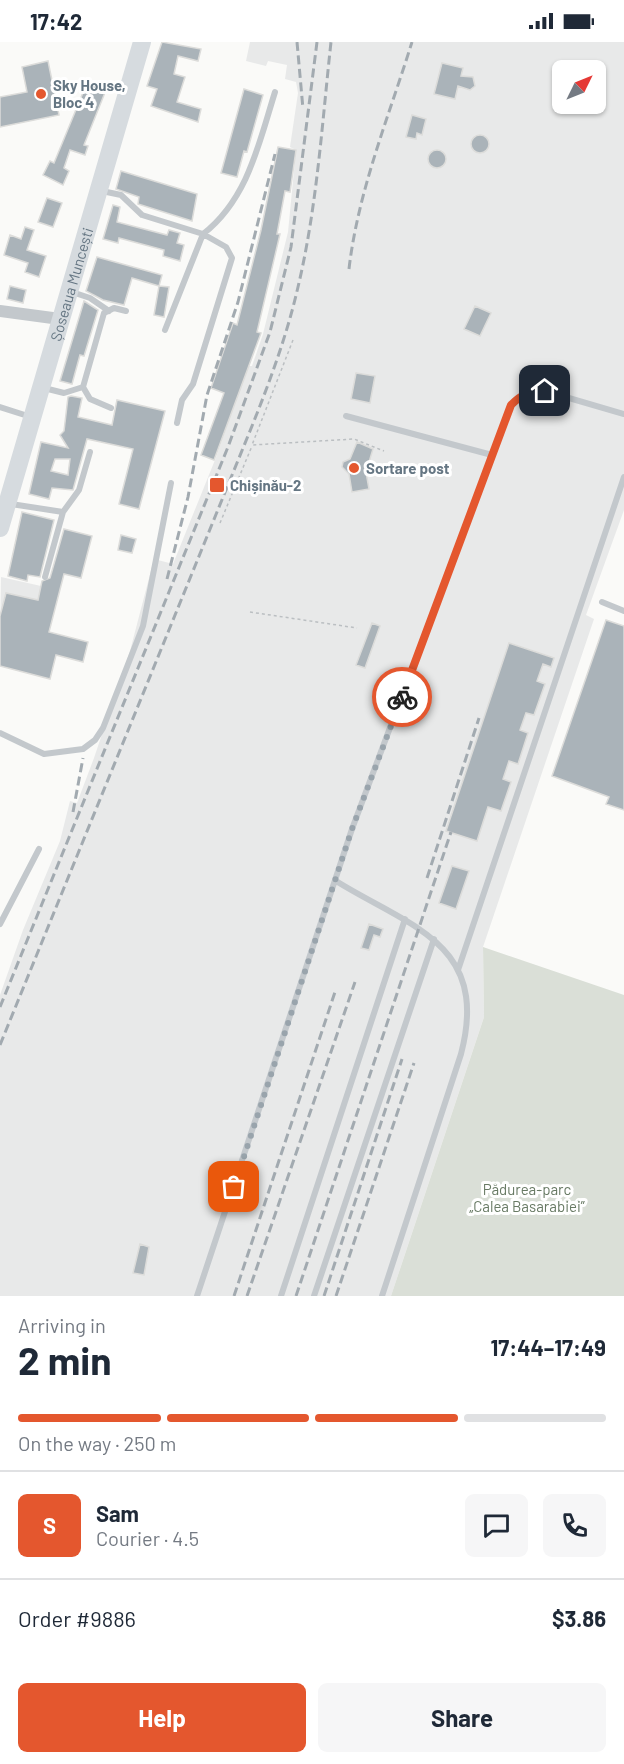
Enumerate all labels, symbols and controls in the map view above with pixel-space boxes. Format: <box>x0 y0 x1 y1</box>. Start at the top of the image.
text: 17:42 <box>30 8 82 34</box>
north arrow <box>552 60 606 114</box>
map controls <box>552 60 606 114</box>
place label: Sky House, Bloc 4 <box>53 76 126 111</box>
marker: Sky House, Bloc 4 <box>34 87 48 101</box>
street label: Șoseaua Muncești <box>46 225 96 343</box>
pin <box>519 365 570 416</box>
icon: home <box>528 374 561 407</box>
place label: Sortare post <box>366 459 450 477</box>
marker: Sortare post <box>347 461 361 475</box>
marker: Chișinău-2 <box>208 476 226 494</box>
place label: Chișinău-2 <box>230 476 301 494</box>
courier <box>372 667 432 727</box>
icon: bike <box>386 681 419 714</box>
pin <box>208 1161 259 1212</box>
icon: bag <box>217 1170 250 1203</box>
park label: Pădurea-parc „Calea Basarabiei” <box>469 1180 585 1215</box>
text: Arriving in <box>18 1313 106 1337</box>
text: 17:44–17:49 <box>490 1334 606 1360</box>
text: 2 min <box>18 1336 111 1383</box>
text: On the way · 250 m <box>18 1431 176 1455</box>
button: chat <box>465 1494 528 1557</box>
button: phone <box>543 1494 606 1557</box>
text: Sam <box>96 1500 139 1526</box>
text: S <box>43 1512 56 1538</box>
text: Courier · 4.5 <box>96 1526 199 1550</box>
text: Order #9886 <box>18 1605 136 1631</box>
text: $3.86 <box>552 1605 606 1631</box>
button: Help <box>18 1683 306 1752</box>
button: Share <box>318 1683 606 1752</box>

